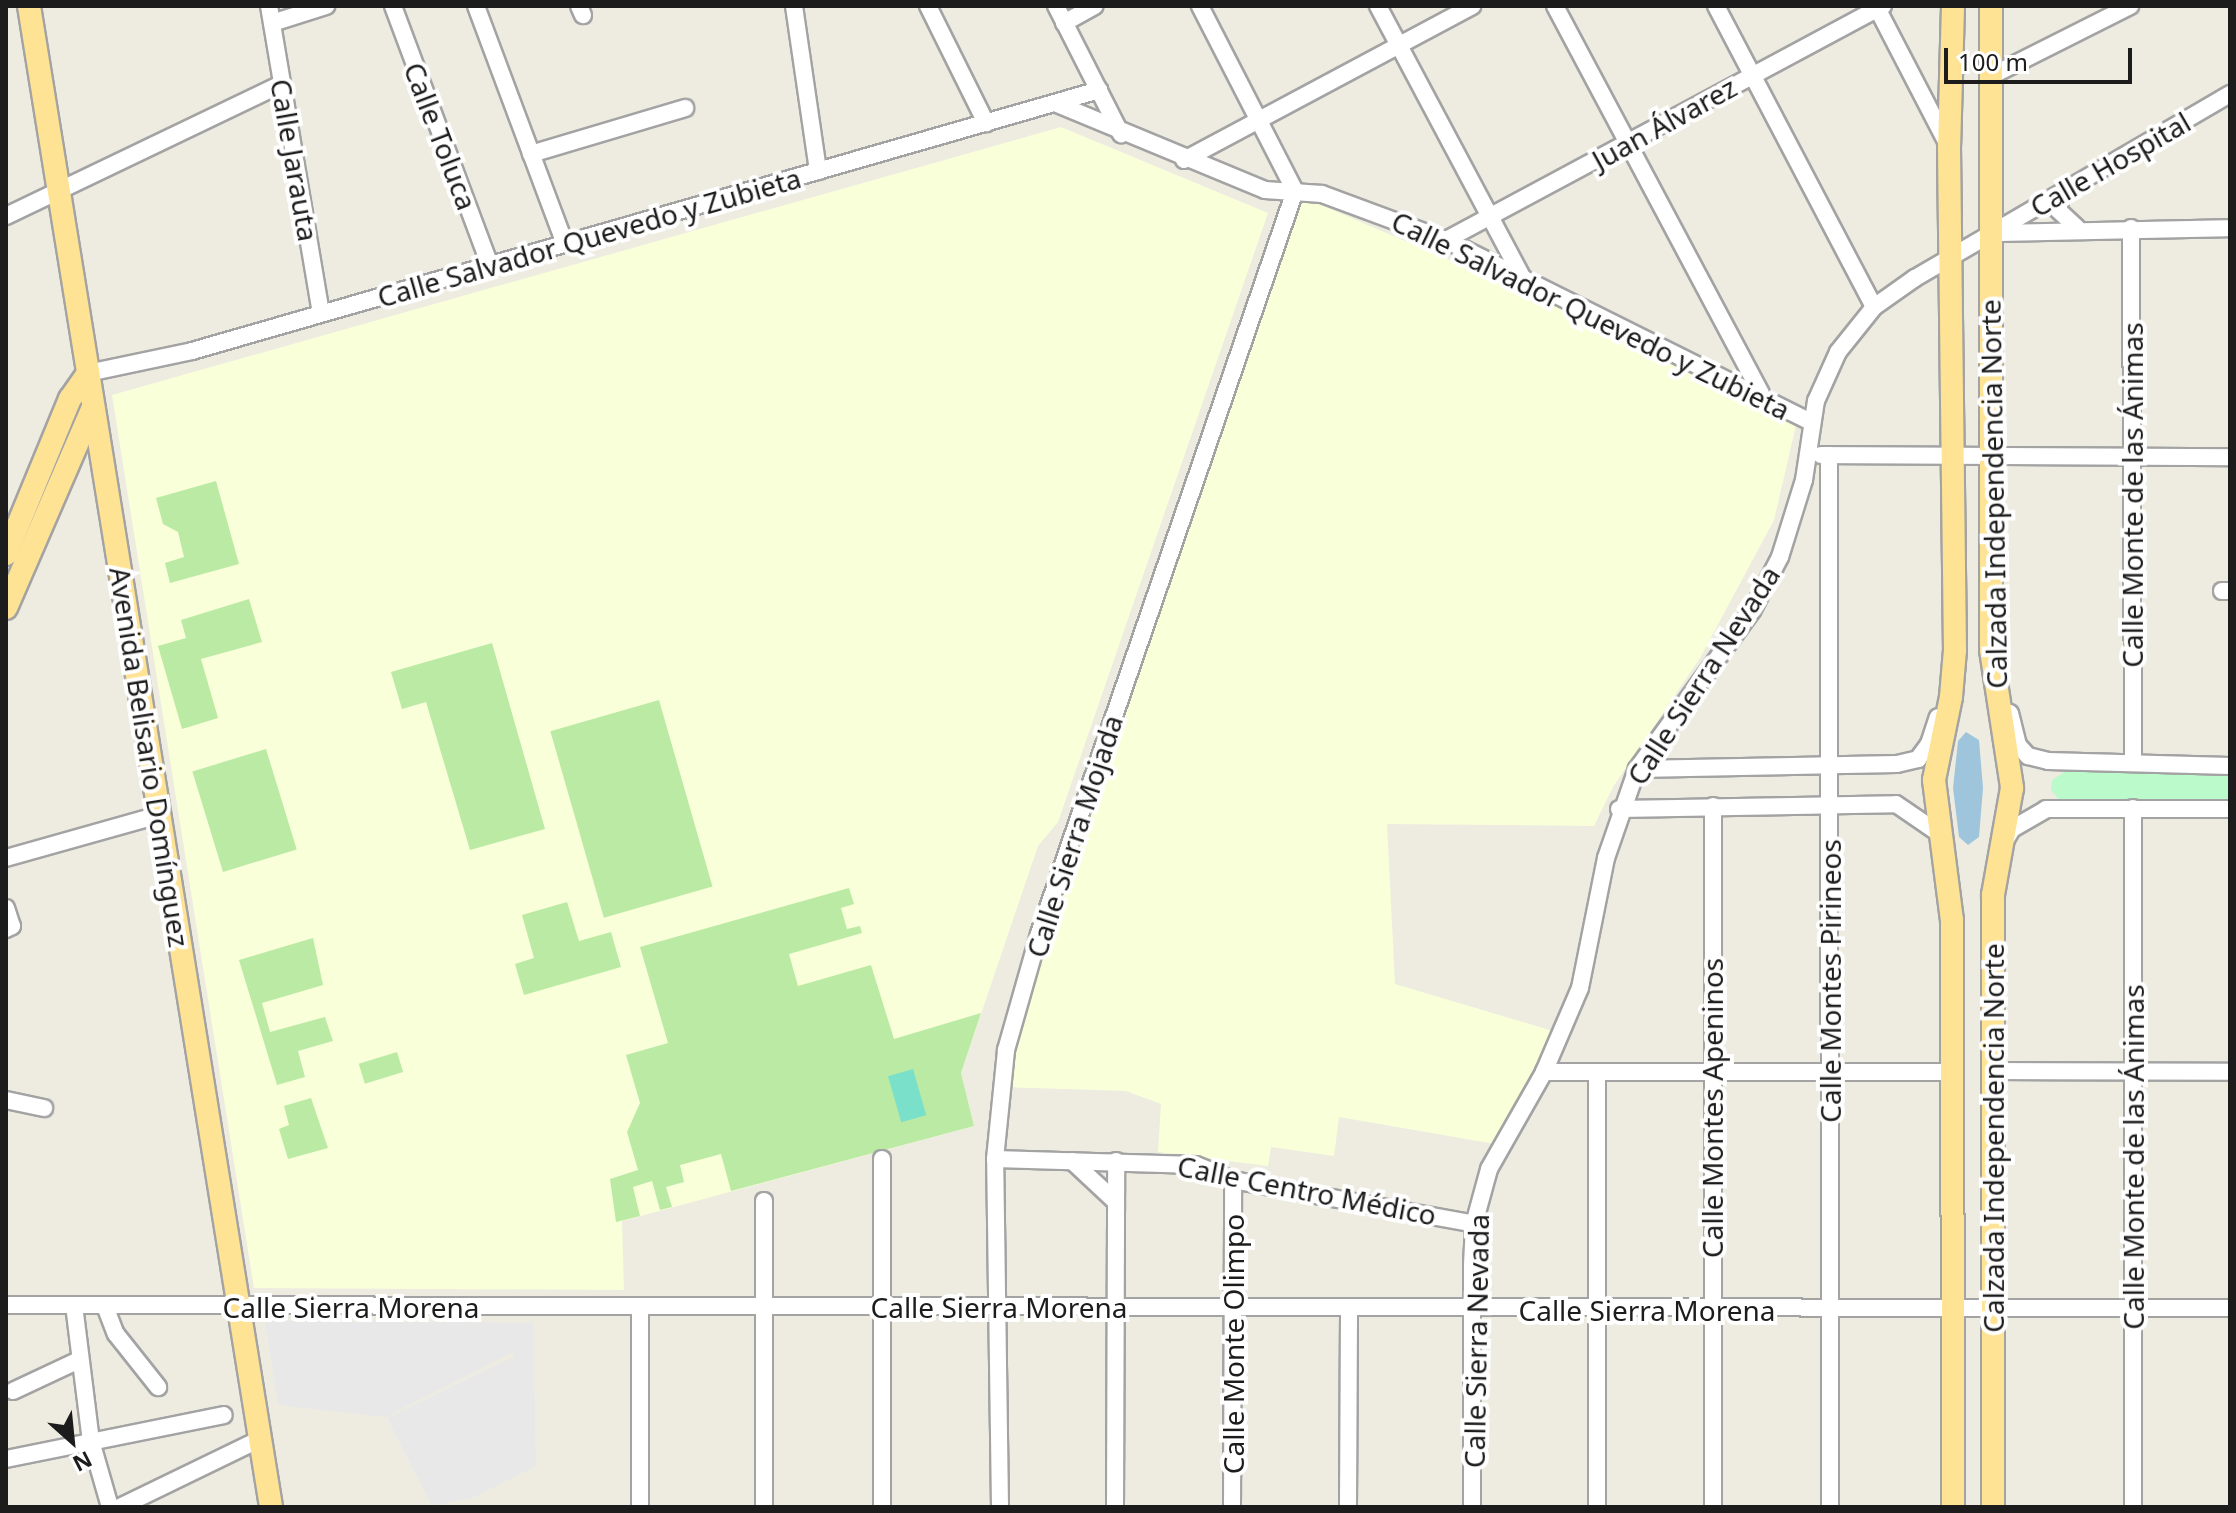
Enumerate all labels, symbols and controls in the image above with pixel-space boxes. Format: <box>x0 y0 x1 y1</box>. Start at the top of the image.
scale bar <box>1948 32 2136 82</box>
text: 100 m <box>1958 45 2028 78</box>
street label: Calle Toluca <box>398 58 484 214</box>
street label: Juan Álvarez <box>1586 70 1742 176</box>
street label: Calle Jarauta <box>264 76 326 244</box>
street label: Calle Hospital <box>2024 105 2196 223</box>
street label: Calle Salvador Quevedo y Zubieta <box>373 160 805 314</box>
street label: Calle Salvador Quevedo y Zubieta <box>1386 204 1796 426</box>
street label: Calzada Independencia Norte <box>1973 299 2013 689</box>
street label: Calle Monte de las Ánimas <box>2115 322 2149 668</box>
street label: Calle Sierra Nevada <box>1620 559 1786 791</box>
street label: Avenida Belisario Domínguez <box>103 564 197 950</box>
street label: Calle Sierra Mojada <box>1019 710 1129 962</box>
street label: Calle Montes Pirineos <box>1813 839 1847 1123</box>
street label: Calzada Independencia Norte <box>1976 943 2010 1333</box>
street label: Calle Montes Apeninos <box>1695 958 1729 1258</box>
street label: Calle Monte de las Ánimas <box>2116 984 2150 1330</box>
street label: Calle Centro Médico <box>1175 1148 1439 1232</box>
street label: Calle Monte Olimpo <box>1216 1214 1250 1474</box>
street label: Calle Sierra Nevada <box>1457 1214 1495 1468</box>
street label: Calle Sierra Morena <box>222 1290 480 1324</box>
street label: Calle Sierra Morena <box>870 1290 1128 1324</box>
street label: Calle Sierra Morena <box>1518 1293 1776 1327</box>
north arrow <box>32 1401 112 1481</box>
text: N <box>68 1445 98 1480</box>

